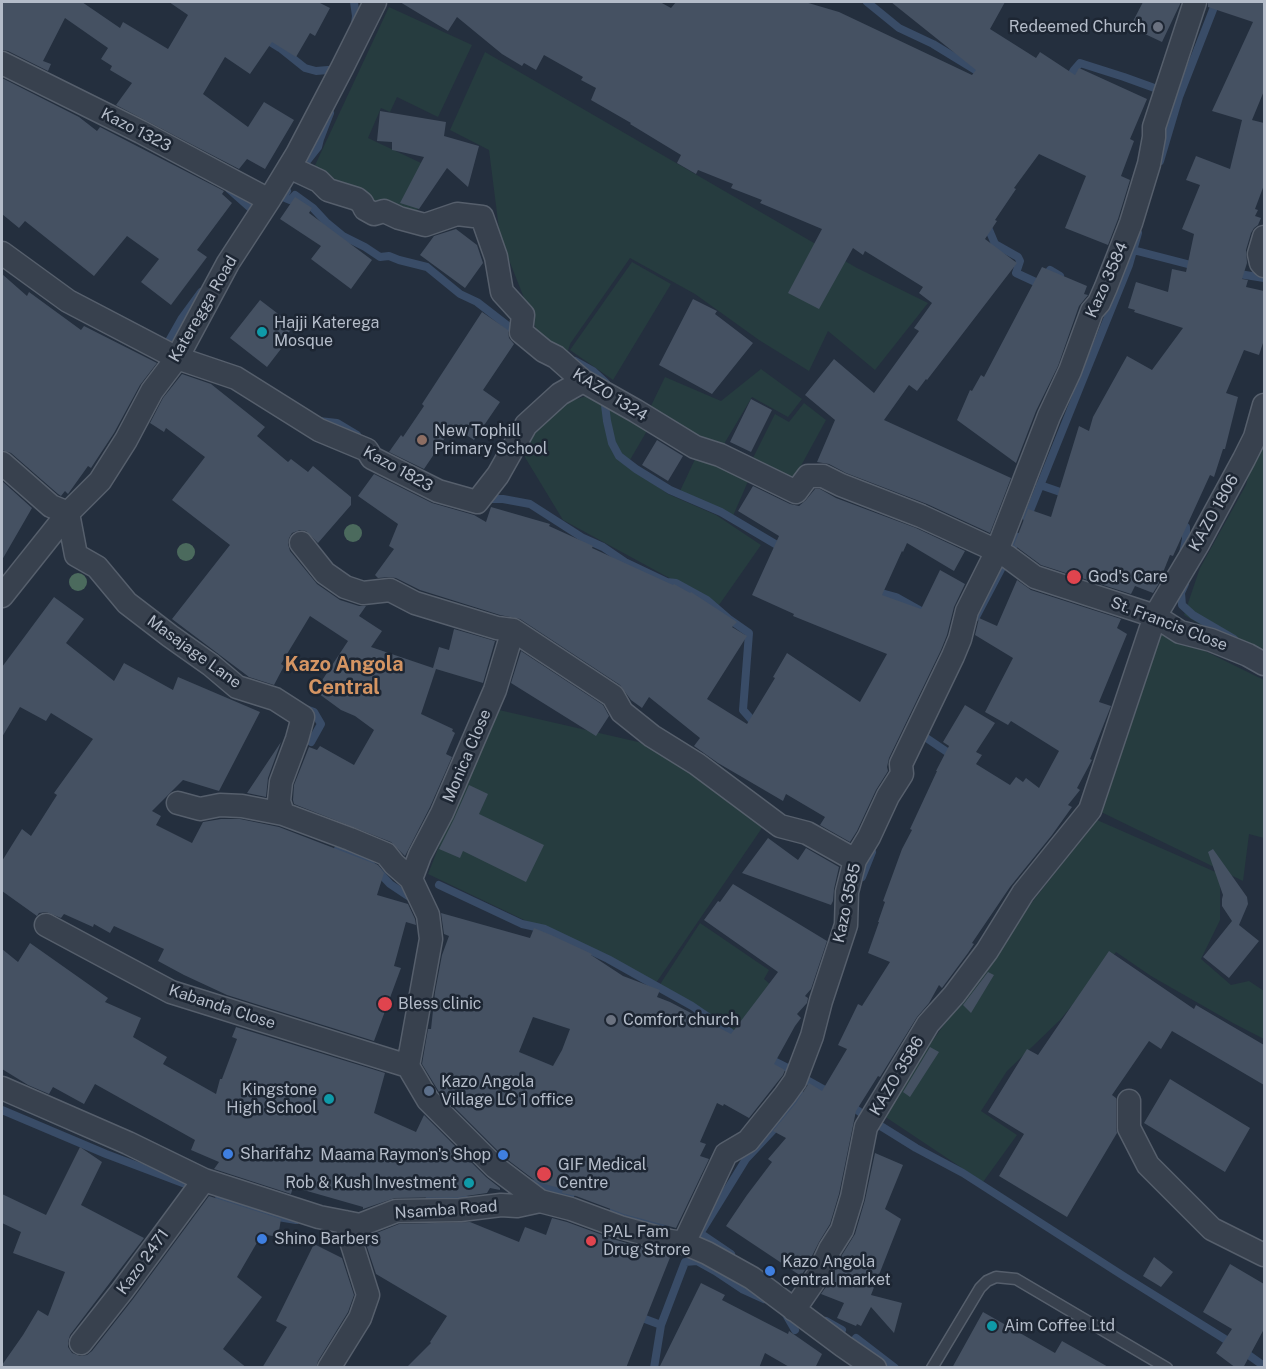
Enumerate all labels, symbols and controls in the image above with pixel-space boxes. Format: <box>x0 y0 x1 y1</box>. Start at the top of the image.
place label: Redeemed Church <box>1009 17 1146 37</box>
marker: Redeemed Church <box>1151 20 1165 34</box>
street label: Kazo 1323 <box>98 104 174 156</box>
street label: Kazo 3584 <box>1082 239 1132 321</box>
street label: Kateregga Road <box>165 252 241 366</box>
place label: Hajji Katerega Mosque <box>274 313 379 351</box>
marker: Hajji Katerega Mosque <box>255 325 269 339</box>
street label: KAZO 1324 <box>569 364 651 426</box>
place label: New Tophill Primary School <box>434 421 548 459</box>
marker: New Tophill Primary School <box>415 433 429 447</box>
street label: Kazo 1823 <box>360 442 436 496</box>
street label: KAZO 1806 <box>1185 471 1243 555</box>
place label: God's Care <box>1088 567 1168 587</box>
marker: God's Care <box>1065 568 1083 586</box>
street label: St. Francis Close <box>1108 593 1230 655</box>
street label: Masajage Lane <box>143 611 245 693</box>
district label: Kazo Angola Central <box>284 653 404 700</box>
street label: Monica Close <box>439 707 495 805</box>
street label: Kazo 3585 <box>829 861 865 945</box>
street label: Kabanda Close <box>166 981 278 1033</box>
place label: Bless clinic <box>398 994 482 1014</box>
marker: Bless clinic <box>376 995 394 1013</box>
place label: Comfort church <box>623 1010 739 1030</box>
marker: Comfort church <box>604 1013 618 1027</box>
street label: KAZO 3586 <box>866 1033 928 1119</box>
place label: Kazo Angola Village LC 1 office <box>441 1072 573 1110</box>
place label: Kingstone High School <box>226 1080 317 1118</box>
marker: Kazo Angola Village LC 1 office <box>422 1084 436 1098</box>
marker: Kingstone High School <box>322 1092 336 1106</box>
place label: Sharifahz <box>240 1144 311 1164</box>
place label: Maama Raymon's Shop <box>320 1145 491 1165</box>
marker: Sharifahz <box>221 1147 235 1161</box>
marker: Maama Raymon's Shop <box>496 1148 510 1162</box>
place label: GIF Medical Centre <box>558 1155 647 1193</box>
marker: GIF Medical Centre <box>535 1165 553 1183</box>
place label: Rob & Kush Investment <box>285 1173 457 1193</box>
marker: Rob & Kush Investment <box>462 1176 476 1190</box>
street label: Nsamba Road <box>394 1197 498 1223</box>
place label: PAL Fam Drug Strore <box>603 1222 690 1260</box>
street label: Kazo 2471 <box>113 1226 173 1298</box>
place label: Shino Barbers <box>274 1229 379 1249</box>
marker: Shino Barbers <box>255 1232 269 1246</box>
marker: PAL Fam Drug Strore <box>584 1234 598 1248</box>
place label: Kazo Angola central market <box>782 1252 891 1290</box>
marker: Kazo Angola central market <box>763 1264 777 1278</box>
place label: Aim Coffee Ltd <box>1004 1316 1115 1336</box>
marker: Aim Coffee Ltd <box>985 1319 999 1333</box>

